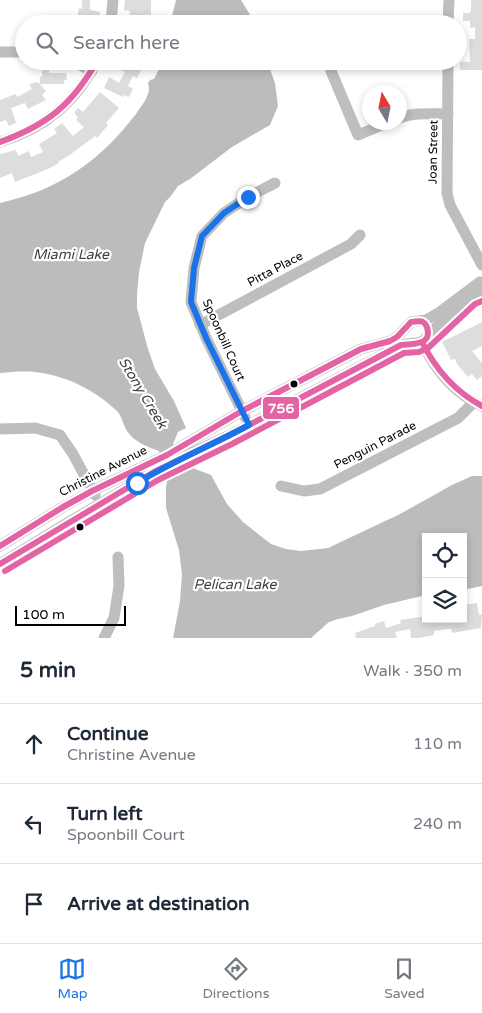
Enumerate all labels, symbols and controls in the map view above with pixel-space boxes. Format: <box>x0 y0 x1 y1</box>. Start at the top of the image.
search box <box>15 15 467 70</box>
icon: search <box>33 29 61 57</box>
text: Search here <box>73 32 180 54</box>
north arrow <box>362 85 407 130</box>
street label: Joan Street <box>425 119 441 184</box>
route end <box>237 186 260 209</box>
water label: Miami Lake <box>33 246 110 263</box>
street label: Pitta Place <box>245 248 305 289</box>
street label: Spoonbill Court <box>200 297 249 384</box>
water label: Stony Creek <box>115 354 172 433</box>
unlabelled marker <box>289 379 299 389</box>
line badge: 756 <box>262 396 300 420</box>
text: 756 <box>268 400 294 417</box>
street label: Penguin Parade <box>332 418 419 472</box>
street label: Christine Avenue <box>57 443 149 499</box>
route start <box>126 472 149 495</box>
unlabelled marker <box>75 522 85 532</box>
map controls <box>422 533 467 623</box>
button: locate <box>422 533 467 578</box>
water label: Pelican Lake <box>194 576 278 593</box>
button: layers <box>422 578 467 623</box>
scale bar <box>15 603 126 626</box>
text: 100 m <box>22 606 65 623</box>
text: 5 min <box>20 658 76 683</box>
text: Walk · 350 m <box>363 661 462 681</box>
text: Continue <box>67 723 149 745</box>
icon: ahead <box>20 730 48 758</box>
text: 110 m <box>413 734 462 754</box>
text: Christine Avenue <box>67 745 196 765</box>
text: Turn left <box>67 803 143 825</box>
icon: left <box>20 810 48 838</box>
text: 240 m <box>413 814 462 834</box>
text: Spoonbill Court <box>67 825 185 845</box>
icon: arrive <box>20 890 48 918</box>
text: Arrive at destination <box>67 893 250 915</box>
tab: Map <box>57 955 88 1002</box>
tab: Directions <box>202 955 269 1002</box>
tab: Saved <box>384 955 425 1002</box>

